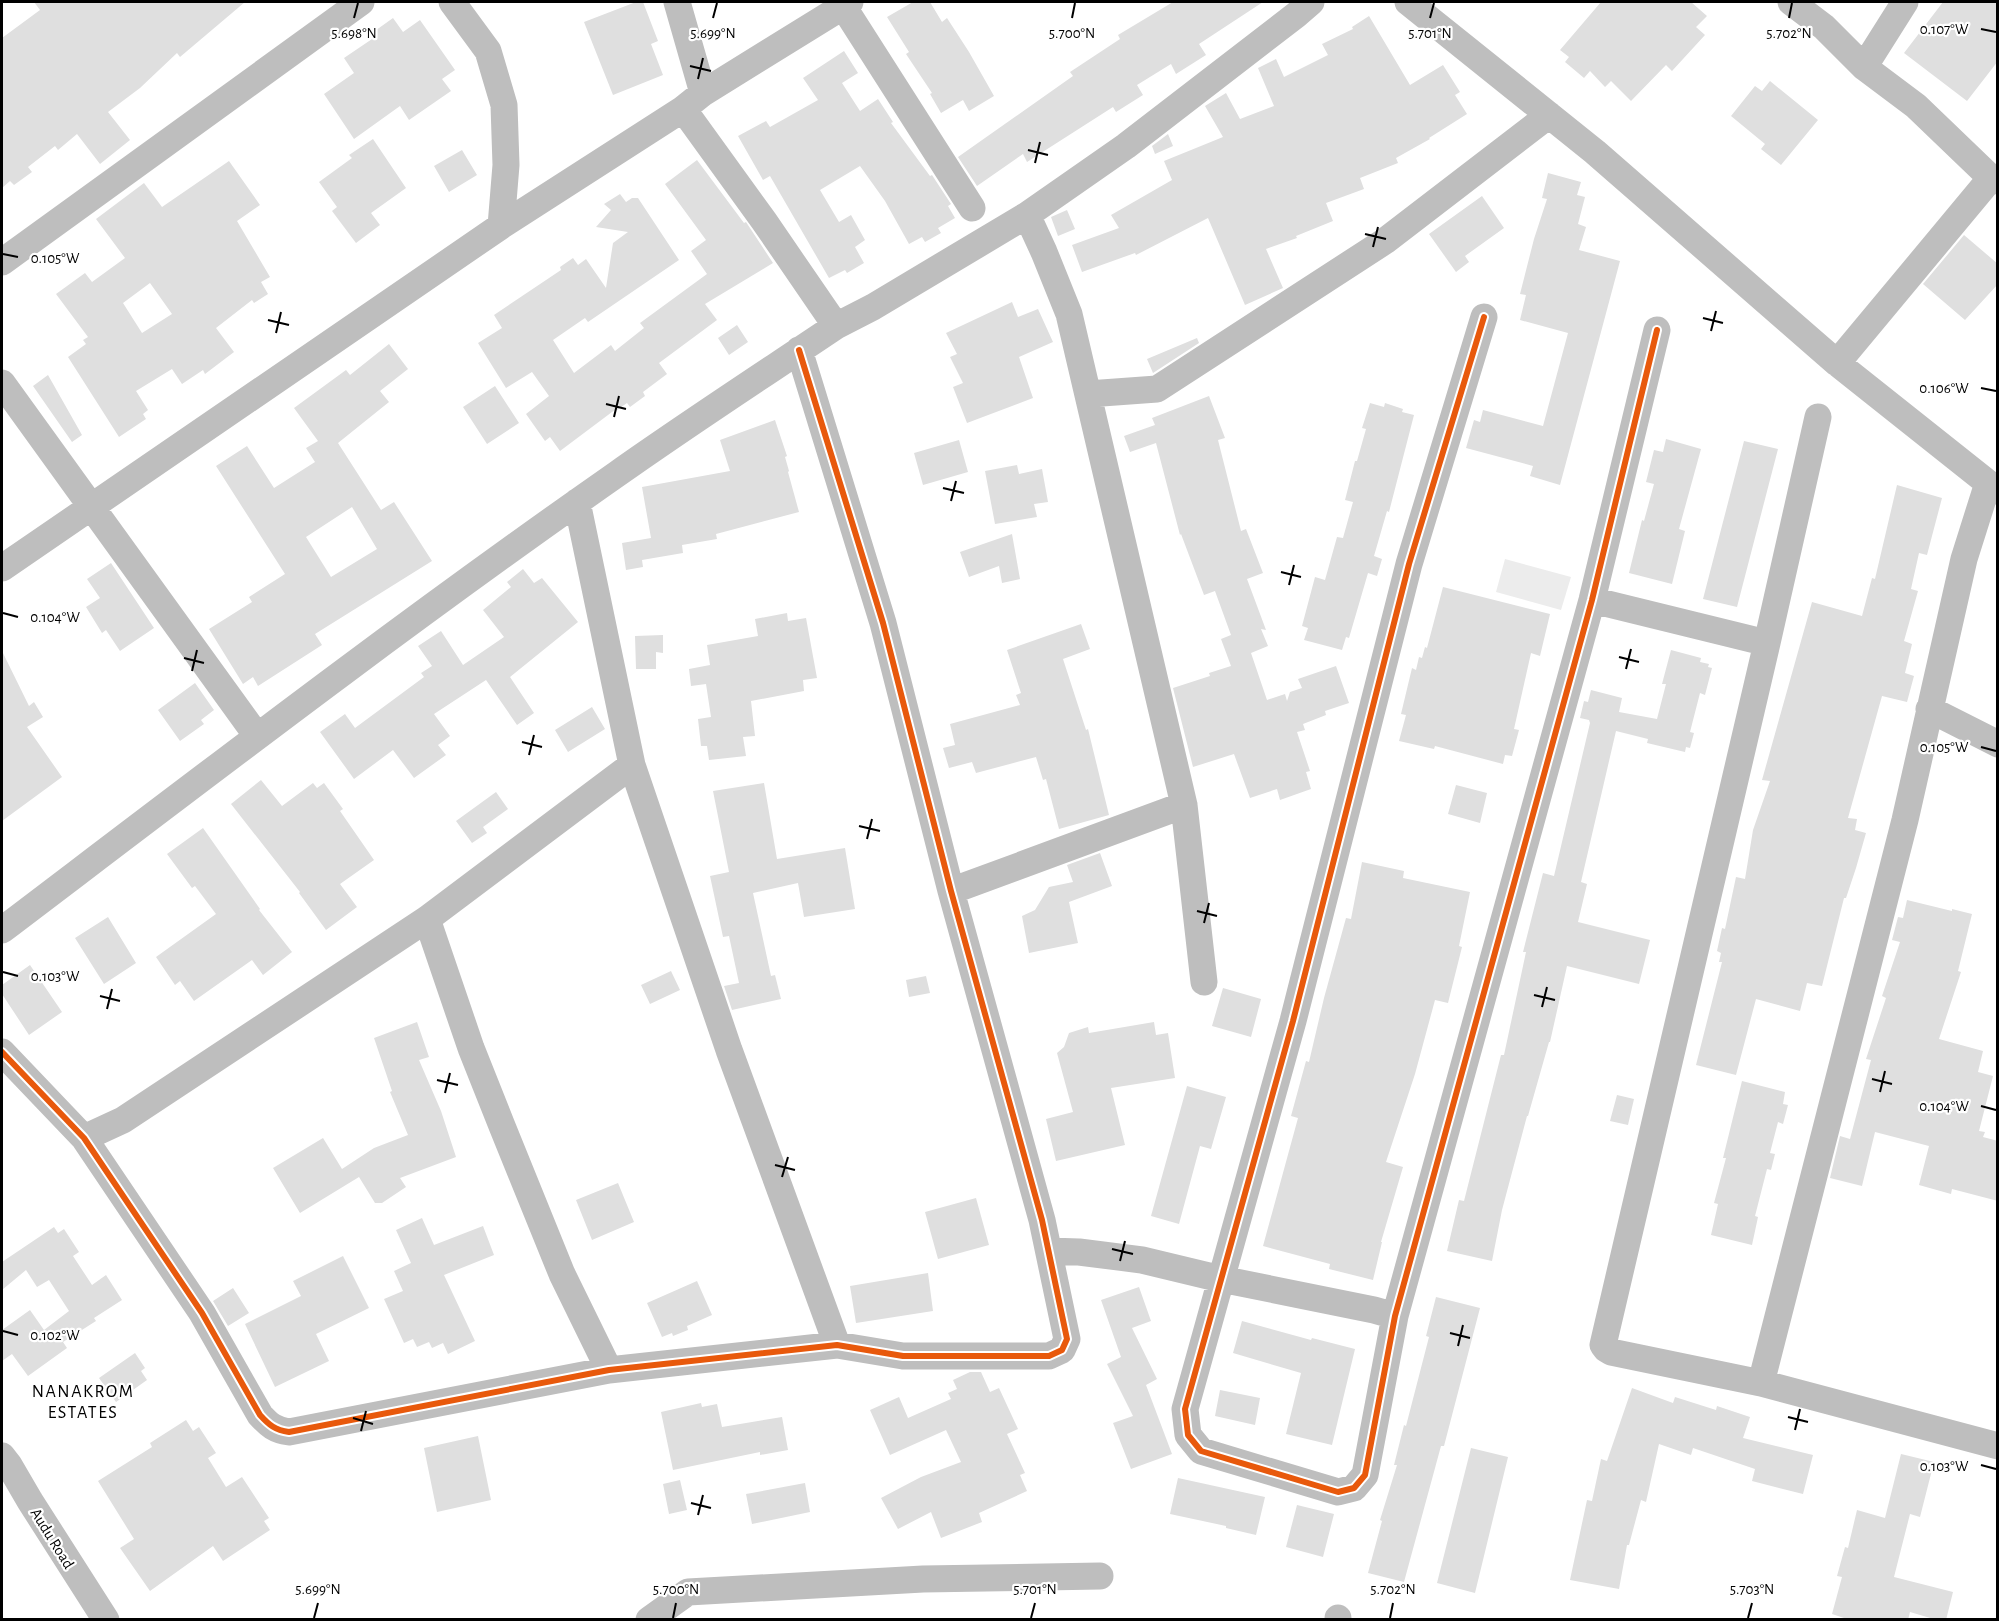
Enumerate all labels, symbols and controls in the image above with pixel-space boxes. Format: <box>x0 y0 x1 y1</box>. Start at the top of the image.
text: 0.107°W <box>1920 22 1969 37</box>
text: 5.698°N <box>331 26 377 41</box>
text: 5.699°N <box>690 26 736 41</box>
text: 5.700°N <box>1049 26 1095 41</box>
text: 5.701°N <box>1408 26 1452 41</box>
text: 5.702°N <box>1766 26 1812 41</box>
text: 0.105°W <box>31 251 80 266</box>
text: 0.106°W <box>1919 381 1969 396</box>
text: 0.104°W <box>30 610 80 625</box>
text: 0.105°W <box>1920 740 1969 755</box>
text: 0.103°W <box>31 969 80 984</box>
text: 0.104°W <box>1919 1099 1969 1114</box>
text: 0.102°W <box>30 1328 80 1343</box>
district label: NANAKROM ESTATES <box>32 1383 134 1422</box>
text: 0.103°W <box>1920 1459 1969 1474</box>
street label: Audu Road <box>27 1505 77 1572</box>
text: 5.699°N <box>295 1582 341 1597</box>
text: 5.700°N <box>653 1582 699 1597</box>
text: 5.701°N <box>1013 1582 1057 1597</box>
text: 5.702°N <box>1370 1582 1416 1597</box>
text: 5.703°N <box>1730 1582 1774 1597</box>

